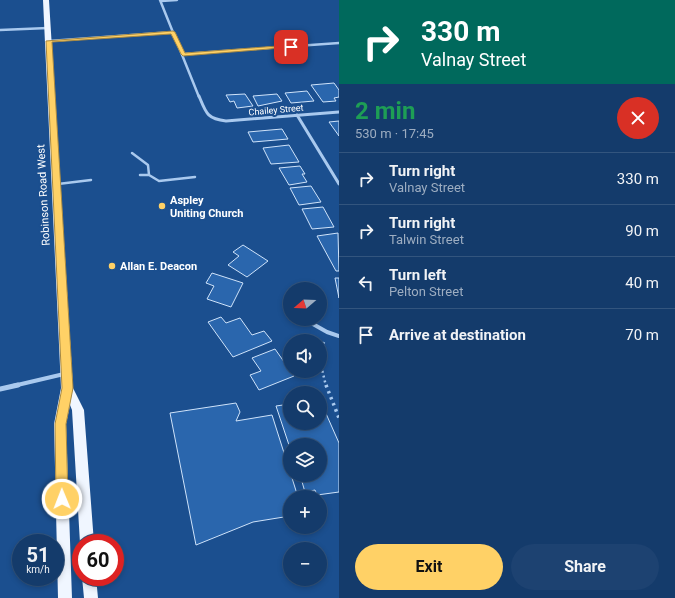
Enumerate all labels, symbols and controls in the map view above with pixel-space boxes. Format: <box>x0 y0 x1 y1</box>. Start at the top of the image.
text: 330 m <box>421 15 500 48</box>
icon: right <box>355 16 407 68</box>
pin <box>274 30 308 64</box>
icon: arrive <box>280 36 302 58</box>
text: Valnay Street <box>421 49 526 70</box>
text: 2 min <box>355 97 415 125</box>
button: close <box>617 97 659 139</box>
street label: Chailey Street <box>248 103 304 117</box>
text: 530 m · 17:45 <box>355 126 434 141</box>
street label: Robinson Road West <box>34 144 53 246</box>
text: Turn right <box>389 162 455 180</box>
icon: right <box>355 168 377 190</box>
text: 330 m <box>617 170 659 188</box>
text: Valnay Street <box>389 180 465 195</box>
place label: Aspley Uniting Church <box>170 194 243 220</box>
marker: Aspley Uniting Church <box>157 201 167 211</box>
text: Turn right <box>389 214 455 232</box>
icon: right <box>355 220 377 242</box>
text: 90 m <box>625 222 659 240</box>
text: Talwin Street <box>389 232 464 247</box>
place label: Allan E. Deacon <box>120 260 197 273</box>
marker: Allan E. Deacon <box>107 261 117 271</box>
text: Turn left <box>389 266 446 284</box>
icon: left <box>355 272 377 294</box>
text: 40 m <box>625 274 659 292</box>
north arrow <box>283 282 327 326</box>
map controls <box>283 282 327 586</box>
text: Pelton Street <box>389 284 463 299</box>
icon: arrive <box>355 324 377 346</box>
text: Arrive at destination <box>389 326 526 344</box>
text: 70 m <box>625 326 659 344</box>
button: sound <box>283 334 327 378</box>
button: search <box>283 386 327 430</box>
button: layers <box>283 438 327 482</box>
position arrow <box>41 478 83 520</box>
button: + <box>283 490 327 534</box>
speed limit sign: 60 <box>72 534 124 586</box>
button: − <box>283 542 327 586</box>
text: 51 <box>27 543 49 567</box>
button: Exit <box>355 544 503 590</box>
button: Share <box>511 544 659 590</box>
text: km/h <box>26 564 50 575</box>

